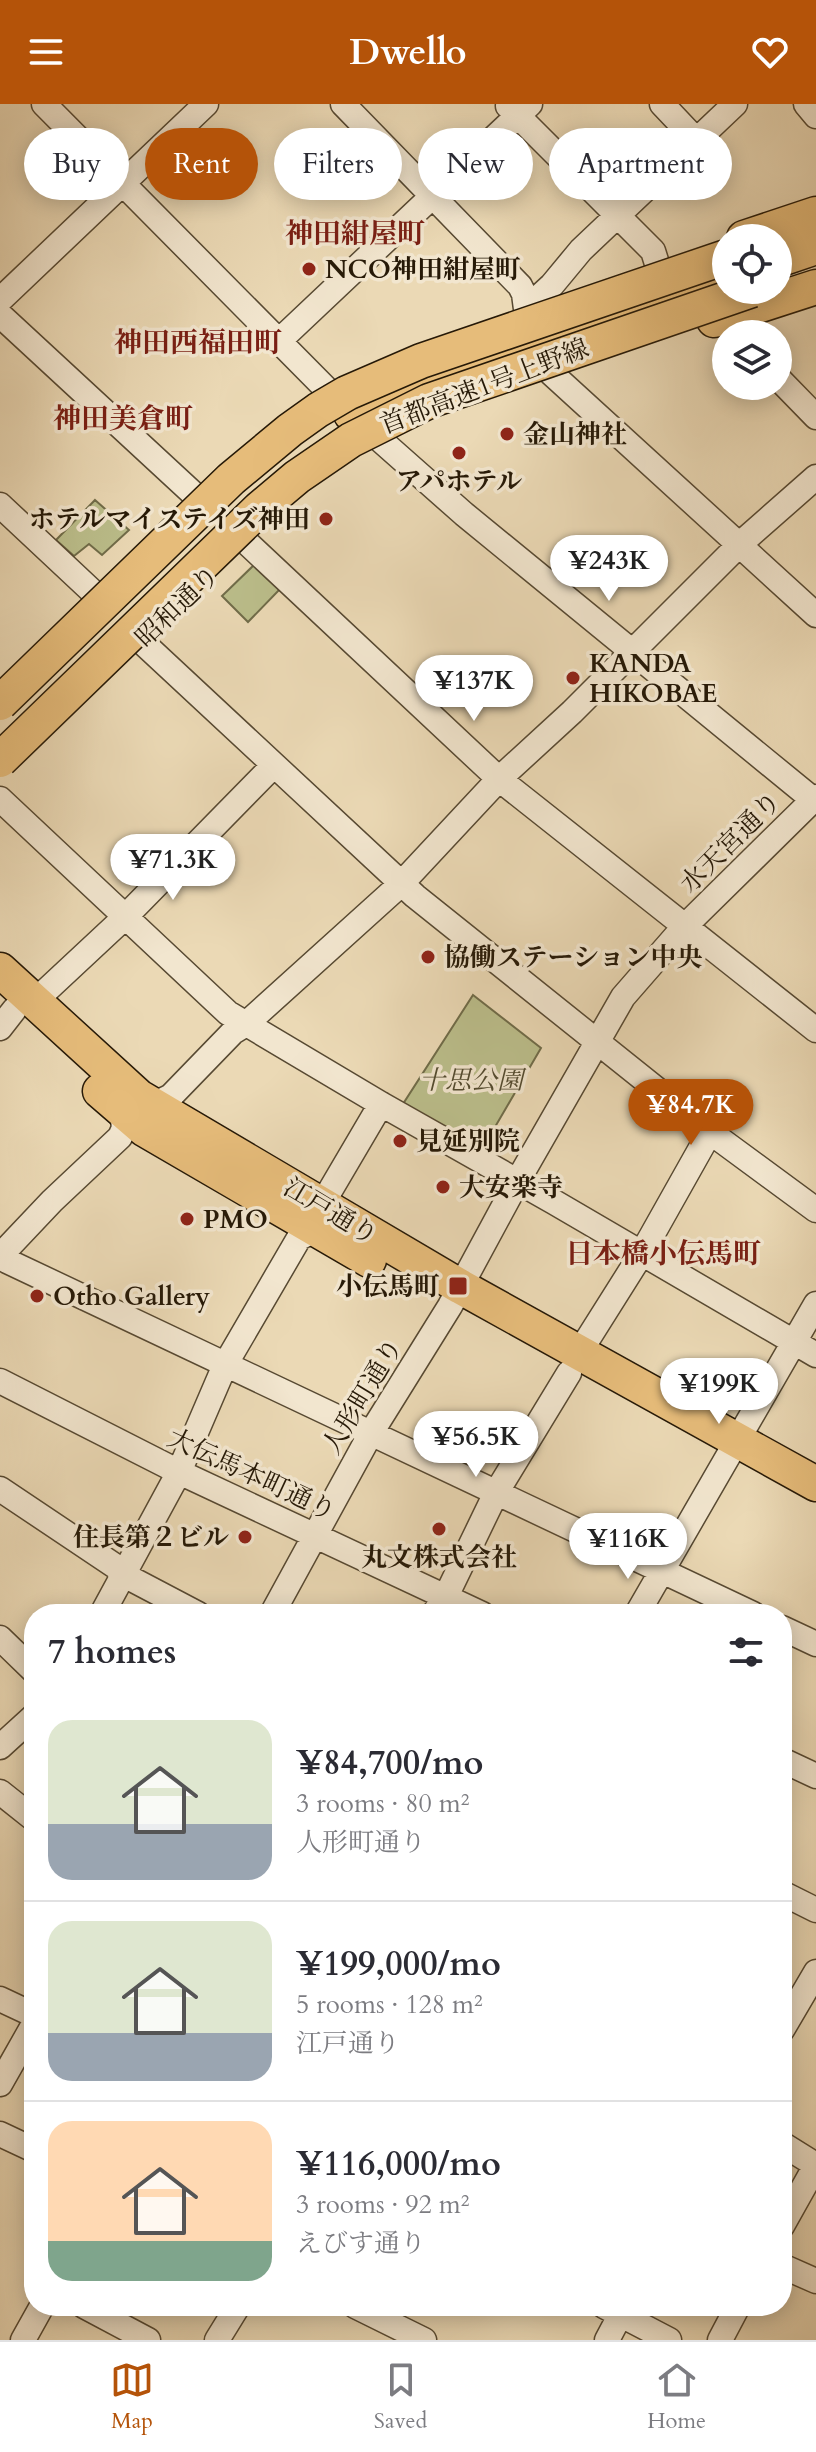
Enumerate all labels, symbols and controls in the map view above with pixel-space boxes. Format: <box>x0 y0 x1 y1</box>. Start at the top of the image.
text: Dwello <box>349 28 467 77</box>
icon: menu <box>24 30 68 74</box>
icon: heart <box>748 30 792 74</box>
chip: Buy <box>24 128 129 200</box>
chip: Rent <box>145 128 258 200</box>
chip: Filters <box>274 128 402 200</box>
chip: New <box>418 128 533 200</box>
chip: Apartment <box>549 128 732 200</box>
district label: 神田紺屋町 <box>285 215 425 253</box>
map controls <box>712 224 792 400</box>
button: locate <box>712 224 792 304</box>
place label: NCO神田紺屋町 <box>325 252 521 287</box>
marker: NCO神田紺屋町 <box>300 260 318 278</box>
button: layers <box>712 320 792 400</box>
district label: 神田西福田町 <box>114 324 282 362</box>
street label: 首都高速1号上野線 <box>375 330 594 442</box>
district label: 神田美倉町 <box>53 400 193 438</box>
place label: 金山神社 <box>523 417 627 452</box>
marker: 金山神社 <box>498 425 516 443</box>
marker: アパホテル <box>450 444 468 462</box>
place label: アパホテル <box>396 464 522 499</box>
place label: ホテルマイステイズ神田 <box>29 502 310 537</box>
marker: ホテルマイステイズ神田 <box>317 510 335 528</box>
pin: ¥243K <box>553 535 665 603</box>
text: ¥243K <box>568 543 650 578</box>
street label: 昭和通り <box>128 558 227 655</box>
place label: KANDA HIKOBAE <box>589 646 717 711</box>
pin: ¥137K <box>418 655 530 723</box>
text: ¥137K <box>433 663 515 698</box>
marker: KANDA HIKOBAE <box>564 669 582 687</box>
street label: 水天宮通り <box>672 784 789 901</box>
pin: ¥71.3K <box>108 834 238 902</box>
text: ¥71.3K <box>128 842 218 877</box>
place label: 協働ステーション中央 <box>444 940 702 975</box>
marker: 協働ステーション中央 <box>419 948 437 966</box>
park label: 十思公園 <box>419 1063 527 1098</box>
pin: ¥84.7K <box>626 1079 756 1147</box>
text: ¥84.7K <box>646 1087 736 1122</box>
place label: 見延別院 <box>416 1124 520 1159</box>
marker: 見延別院 <box>391 1132 409 1150</box>
street label: 江戸通り <box>277 1170 384 1253</box>
place label: 大安楽寺 <box>459 1170 563 1205</box>
marker: 大安楽寺 <box>434 1178 452 1196</box>
place label: PMO <box>203 1202 268 1237</box>
marker: PMO <box>178 1210 196 1228</box>
district label: 日本橋小伝馬町 <box>565 1235 761 1273</box>
place label: 小伝馬町 <box>336 1269 440 1304</box>
marker: 小伝馬町 <box>447 1275 469 1297</box>
place label: Otho Gallery <box>53 1279 210 1314</box>
marker: Otho Gallery <box>28 1287 46 1305</box>
street label: 人形町通り <box>314 1332 411 1461</box>
pin: ¥199K <box>663 1358 775 1426</box>
text: ¥199K <box>678 1366 760 1401</box>
pin: ¥56.5K <box>411 1411 541 1479</box>
text: ¥56.5K <box>431 1419 521 1454</box>
street label: 大伝馬本町通り <box>162 1420 342 1529</box>
pin: ¥116K <box>572 1513 684 1581</box>
place label: 住長第２ビル <box>73 1520 229 1555</box>
marker: 丸文株式会社 <box>430 1520 448 1538</box>
text: ¥116K <box>587 1521 669 1556</box>
marker: 住長第２ビル <box>236 1528 254 1546</box>
place label: 丸文株式会社 <box>361 1540 517 1575</box>
text: 7 homes <box>48 1629 176 1675</box>
icon: filters <box>724 1630 768 1674</box>
text: ¥84,700/mo <box>296 1740 483 1786</box>
icon: home <box>112 1752 208 1848</box>
text: 3 rooms · 80 m² <box>296 1786 469 1821</box>
text: 人形町通り <box>296 1825 426 1860</box>
text: ¥199,000/mo <box>296 1941 501 1987</box>
icon: home <box>112 1953 208 2049</box>
text: 5 rooms · 128 m² <box>296 1987 483 2022</box>
text: 江戸通り <box>296 2026 400 2061</box>
text: ¥116,000/mo <box>296 2141 501 2187</box>
icon: home <box>112 2153 208 2249</box>
text: 3 rooms · 92 m² <box>296 2187 469 2222</box>
text: えびす通り <box>296 2226 426 2261</box>
tab: Map <box>110 2358 154 2436</box>
tab: Saved <box>374 2358 427 2436</box>
tab: Home <box>647 2358 706 2436</box>

